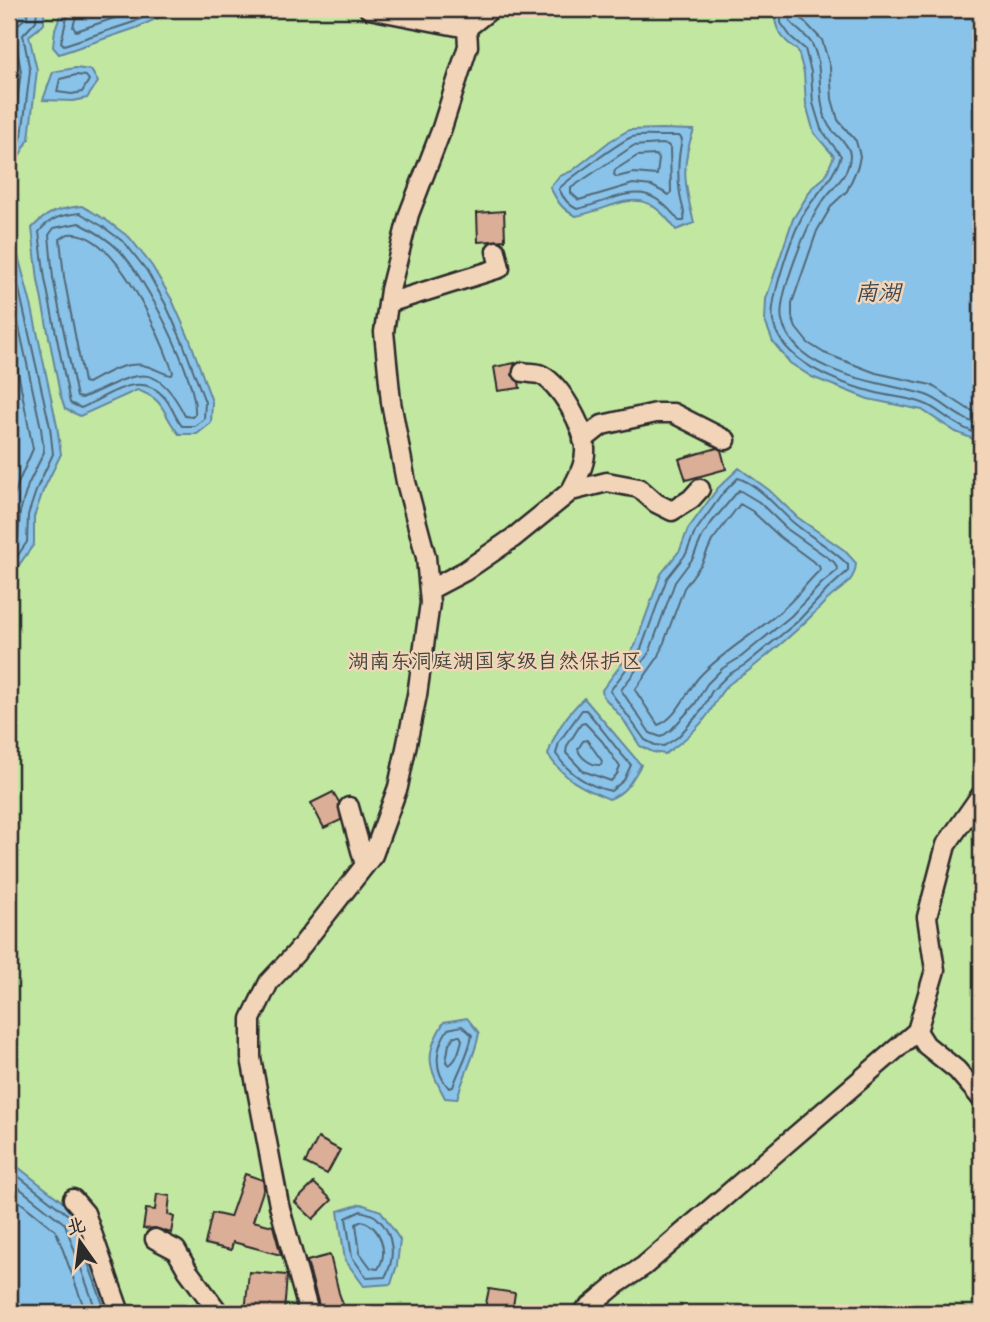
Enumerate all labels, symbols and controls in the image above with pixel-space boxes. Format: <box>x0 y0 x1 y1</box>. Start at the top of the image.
water label: 南湖 <box>855 272 903 313</box>
park label: 湖南东洞庭湖国家级自然保护区 <box>348 642 642 680</box>
north arrow <box>46 1206 116 1276</box>
text: 北 <box>63 1208 89 1244</box>

